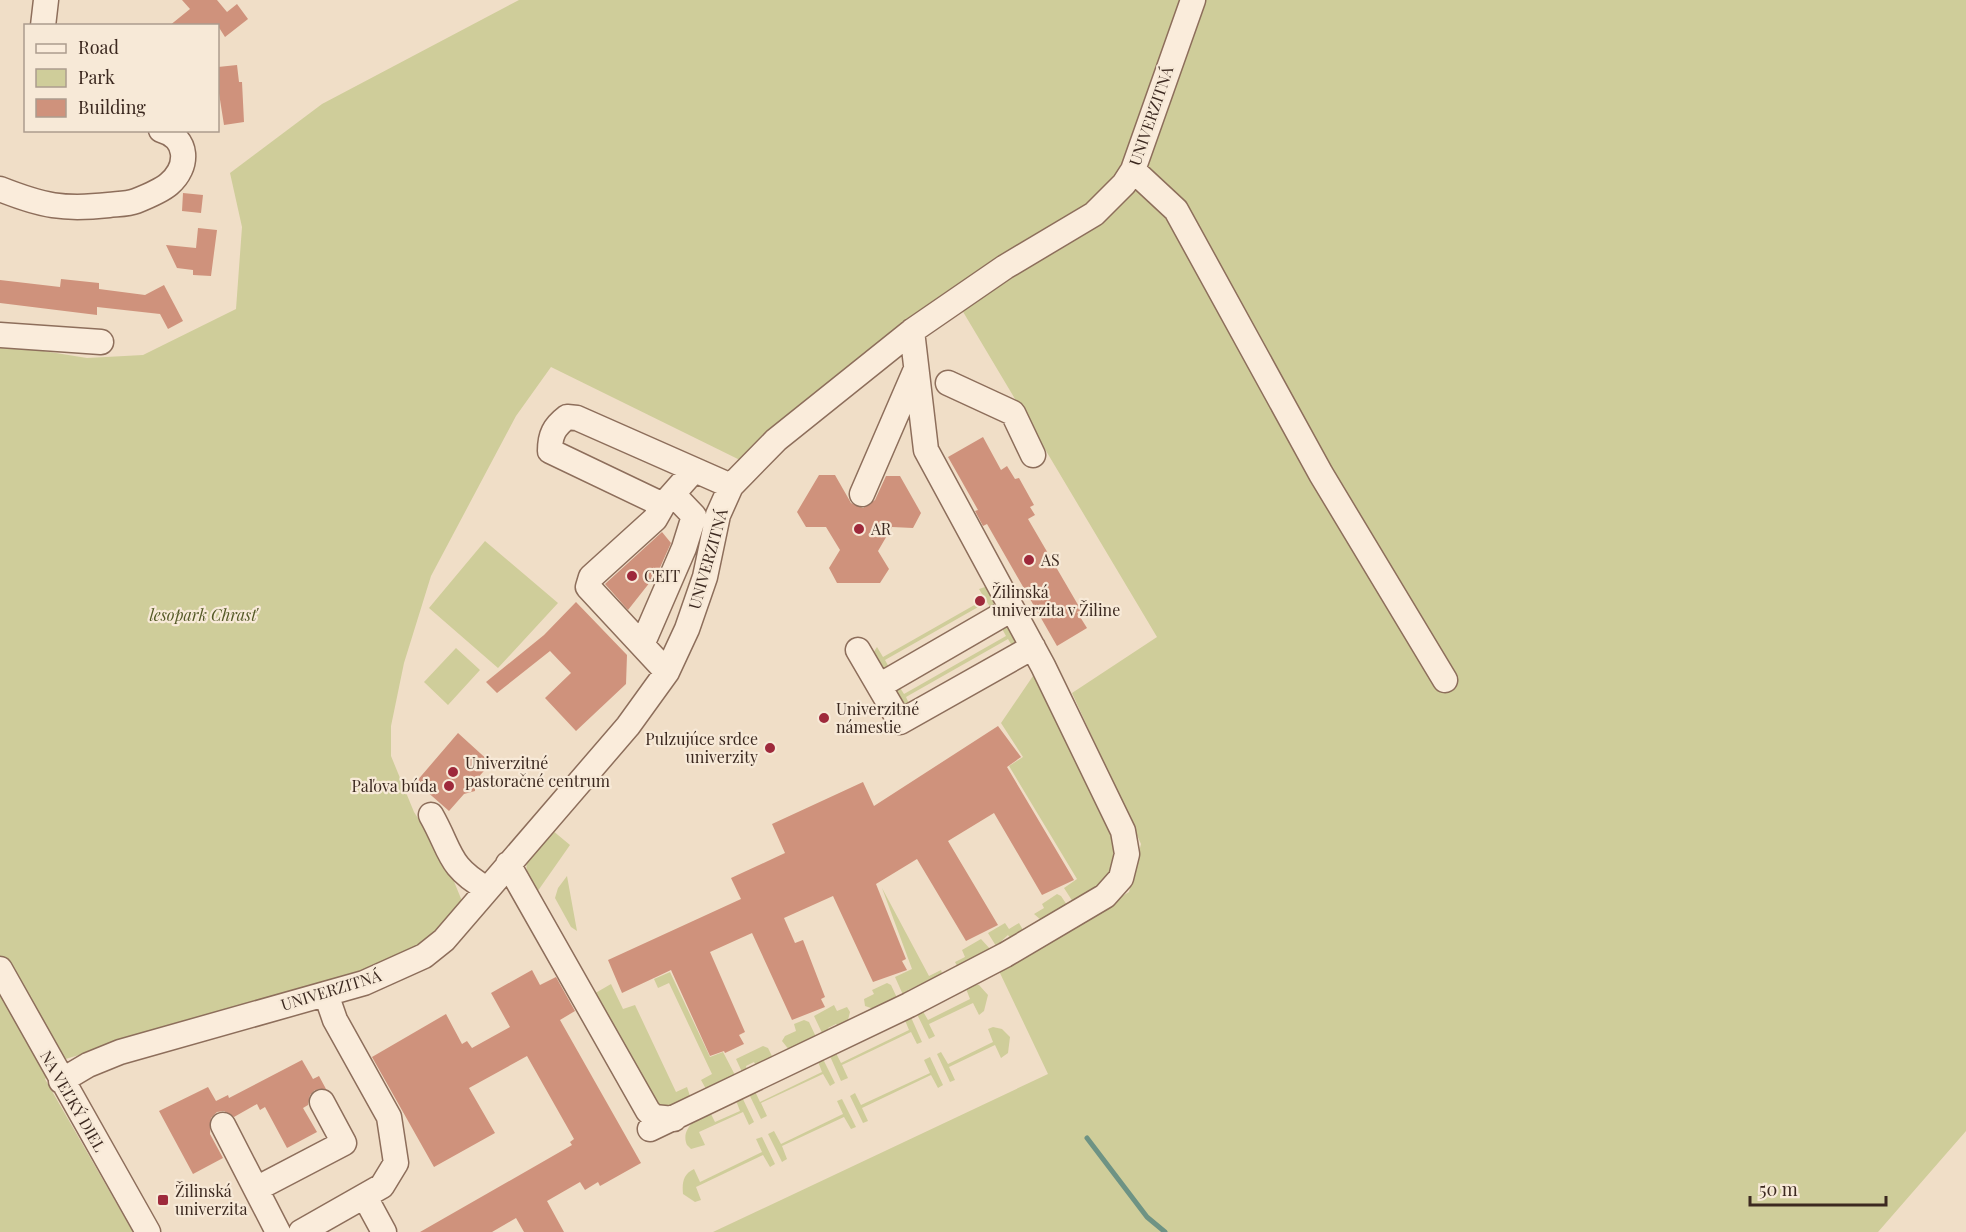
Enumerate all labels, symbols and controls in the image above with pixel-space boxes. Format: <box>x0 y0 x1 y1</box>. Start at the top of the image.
legend <box>24 24 219 132</box>
text: Road <box>78 35 119 59</box>
street label: UNIVERZITNÁ <box>1124 62 1178 168</box>
text: Park <box>78 65 115 89</box>
text: Building <box>78 95 146 119</box>
street label: UNIVERZITNÁ <box>683 505 732 612</box>
place label: AR <box>870 518 892 539</box>
marker: AR <box>852 522 866 536</box>
place label: AS <box>1040 549 1060 570</box>
marker: AS <box>1022 553 1036 567</box>
place label: CEIT <box>644 565 680 586</box>
marker: CEIT <box>625 569 639 583</box>
place label: Žilinská univerzita v Žiline <box>992 581 1120 620</box>
marker: Žilinská univerzita v Žiline <box>973 594 987 608</box>
park label: lesopark Chrasť <box>149 604 259 625</box>
place label: Univerzitné námestie <box>836 698 919 737</box>
marker: Univerzitné námestie <box>817 711 831 725</box>
place label: Pulzujúce srdce univerzity <box>645 728 758 767</box>
marker: Pulzujúce srdce univerzity <box>763 741 777 755</box>
place label: Univerzitné pastoračné centrum <box>465 752 610 791</box>
marker: Univerzitné pastoračné centrum <box>446 765 460 779</box>
place label: Paľova búda <box>351 775 437 796</box>
marker: Paľova búda <box>442 779 456 793</box>
street label: UNIVERZITNÁ <box>278 964 385 1015</box>
street label: NA VEĽKÝ DIEL <box>36 1046 111 1155</box>
scale bar <box>1750 1169 1886 1207</box>
text: 50 m <box>1759 1177 1798 1201</box>
place label: Žilinská univerzita <box>175 1180 247 1219</box>
marker: Žilinská univerzita <box>156 1193 170 1207</box>

